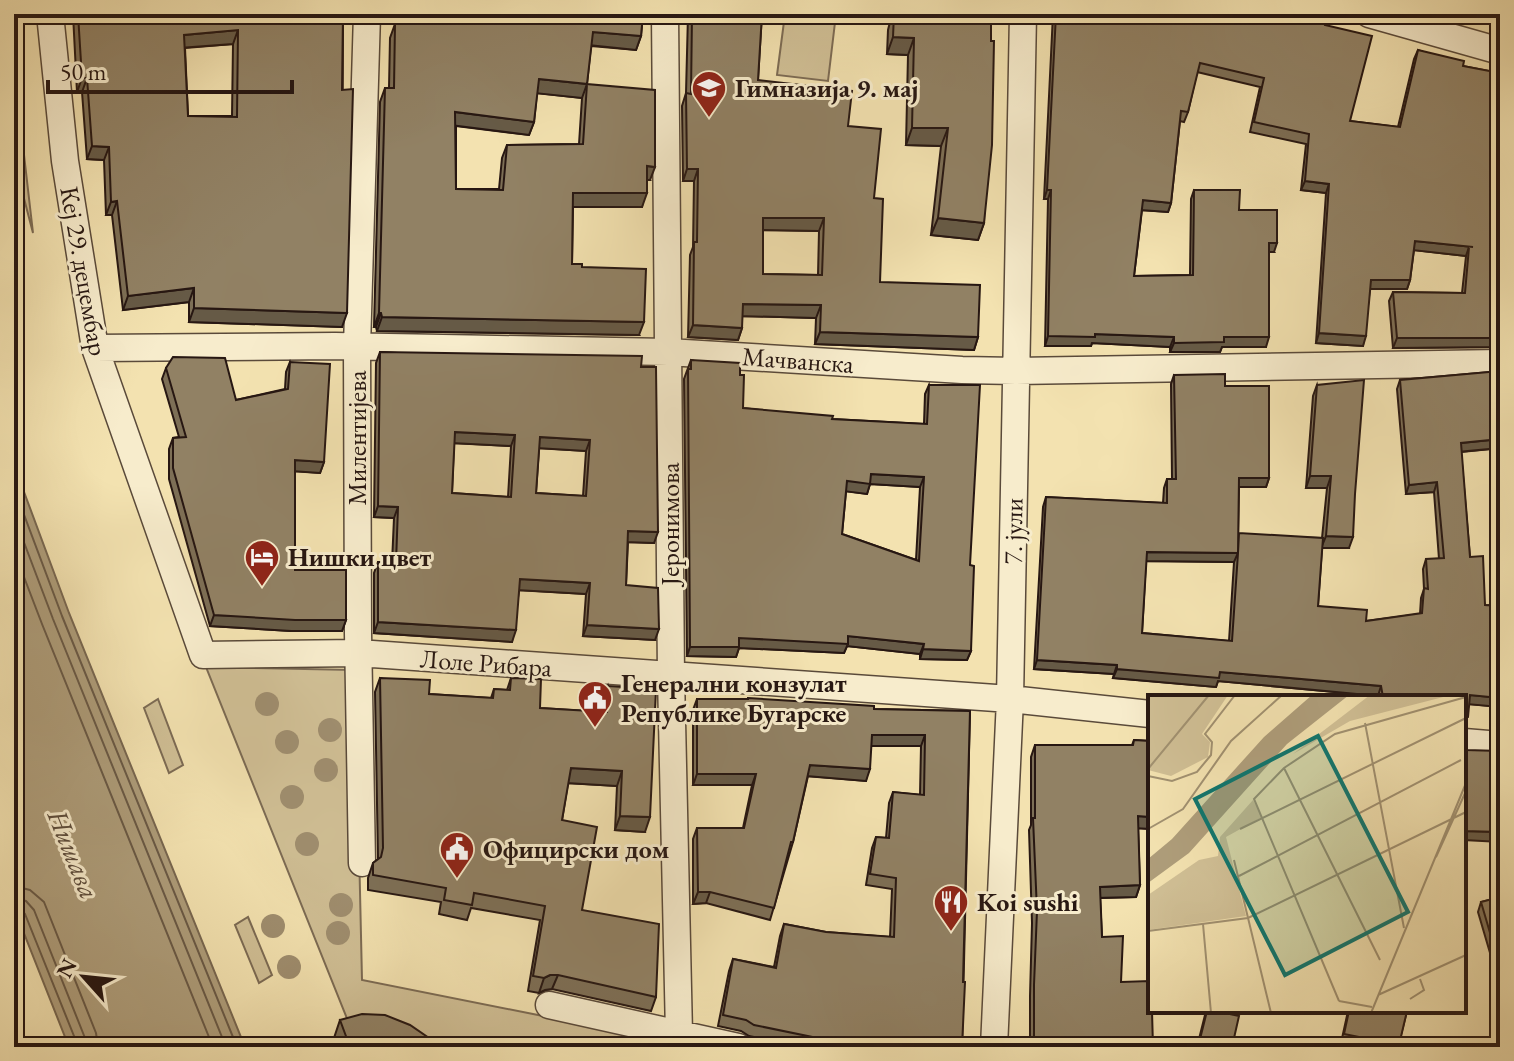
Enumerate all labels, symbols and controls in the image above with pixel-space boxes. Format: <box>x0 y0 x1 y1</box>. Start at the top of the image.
scale bar <box>48 44 292 94</box>
text: 50 m <box>60 56 107 87</box>
school or university icon: Гимназија 9. мај <box>690 69 728 119</box>
place label: Гимназија 9. мај <box>735 71 919 105</box>
street label: Кеј 29. децембар <box>52 184 116 358</box>
street label: Мачванска <box>741 339 856 381</box>
street label: Милентијева <box>340 370 374 506</box>
street label: Јеронимова <box>653 462 687 588</box>
street label: 7. јули <box>995 497 1031 565</box>
hotel icon: Нишки цвет <box>243 538 281 588</box>
place label: Нишки цвет <box>288 540 432 574</box>
street label: Лоле Рибара <box>419 641 554 685</box>
place label: Генерални конзулат Републике Бугарске <box>621 666 847 730</box>
public building icon: Генерални конзулат Републике Бугарске <box>576 679 614 729</box>
inset map <box>1148 695 1466 1013</box>
water label: Нишава <box>39 803 108 904</box>
public building icon: Официрски дом <box>438 830 476 880</box>
place label: Официрски дом <box>483 832 670 866</box>
restaurant icon: Koi sushi <box>932 883 970 933</box>
place label: Koi sushi <box>977 885 1079 919</box>
north arrow <box>44 937 124 1017</box>
text: N <box>50 953 84 983</box>

